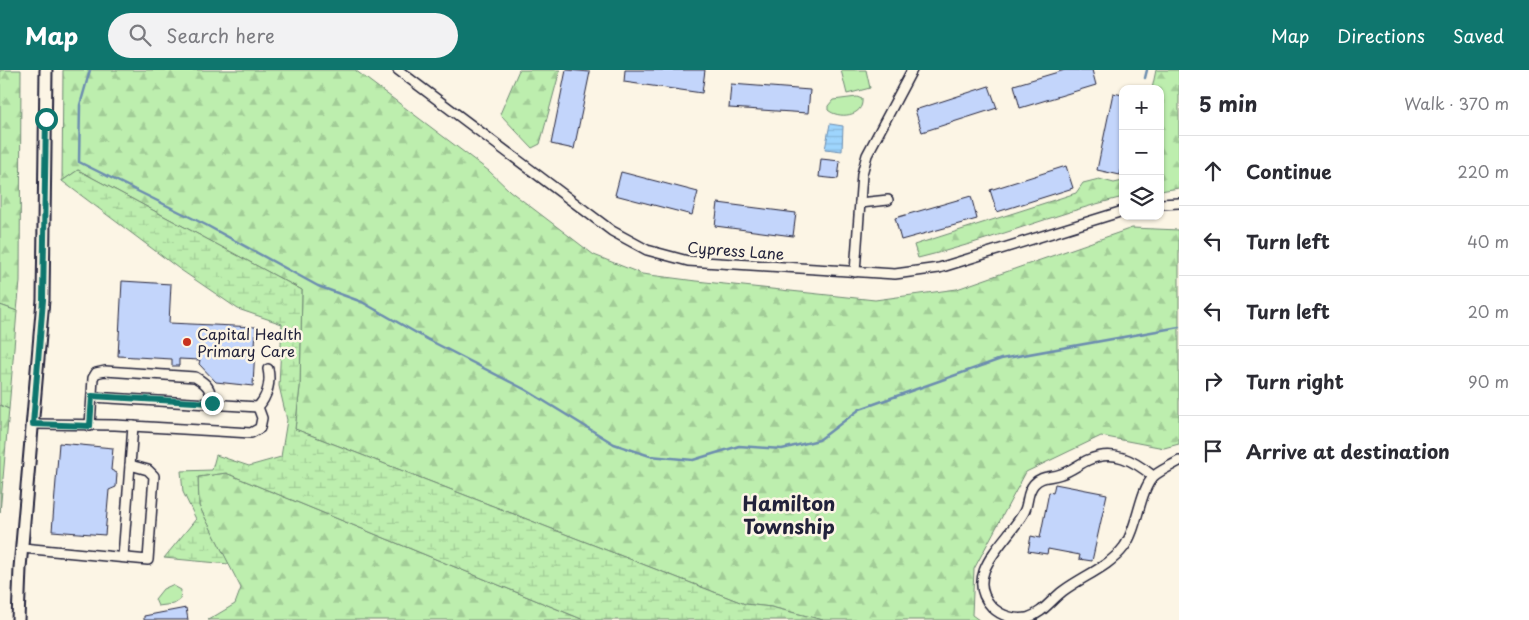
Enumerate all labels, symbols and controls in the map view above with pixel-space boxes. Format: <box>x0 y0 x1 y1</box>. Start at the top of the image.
search box <box>108 13 458 58</box>
text: Map <box>25 17 78 53</box>
icon: search <box>126 21 154 49</box>
text: Search here <box>166 21 275 49</box>
text: Map <box>1271 22 1309 49</box>
text: Directions <box>1337 22 1425 49</box>
text: Saved <box>1453 22 1504 49</box>
map controls <box>1119 85 1164 220</box>
button: + <box>1119 85 1164 130</box>
text: 5 min <box>1199 87 1257 119</box>
text: Walk · 370 m <box>1404 91 1509 115</box>
route start <box>35 108 58 131</box>
button: − <box>1119 130 1164 175</box>
icon: ahead <box>1199 157 1227 185</box>
text: Continue <box>1246 157 1332 185</box>
text: 220 m <box>1458 159 1509 183</box>
button: layers <box>1119 175 1164 220</box>
icon: left <box>1199 227 1227 255</box>
text: Turn left <box>1246 227 1330 255</box>
text: 40 m <box>1467 229 1509 253</box>
street label: Cypress Lane <box>687 235 785 265</box>
icon: left <box>1199 297 1227 325</box>
text: Turn left <box>1246 297 1330 325</box>
text: 20 m <box>1468 299 1509 323</box>
place label: Capital Health Primary Care <box>197 322 302 362</box>
marker: Capital Health Primary Care <box>181 336 193 348</box>
icon: right <box>1199 367 1227 395</box>
text: Turn right <box>1246 367 1344 395</box>
text: 90 m <box>1468 369 1509 393</box>
route end <box>201 392 224 415</box>
icon: arrive <box>1199 437 1227 465</box>
text: Arrive at destination <box>1246 437 1450 465</box>
district label: Hamilton Township <box>743 488 835 541</box>

